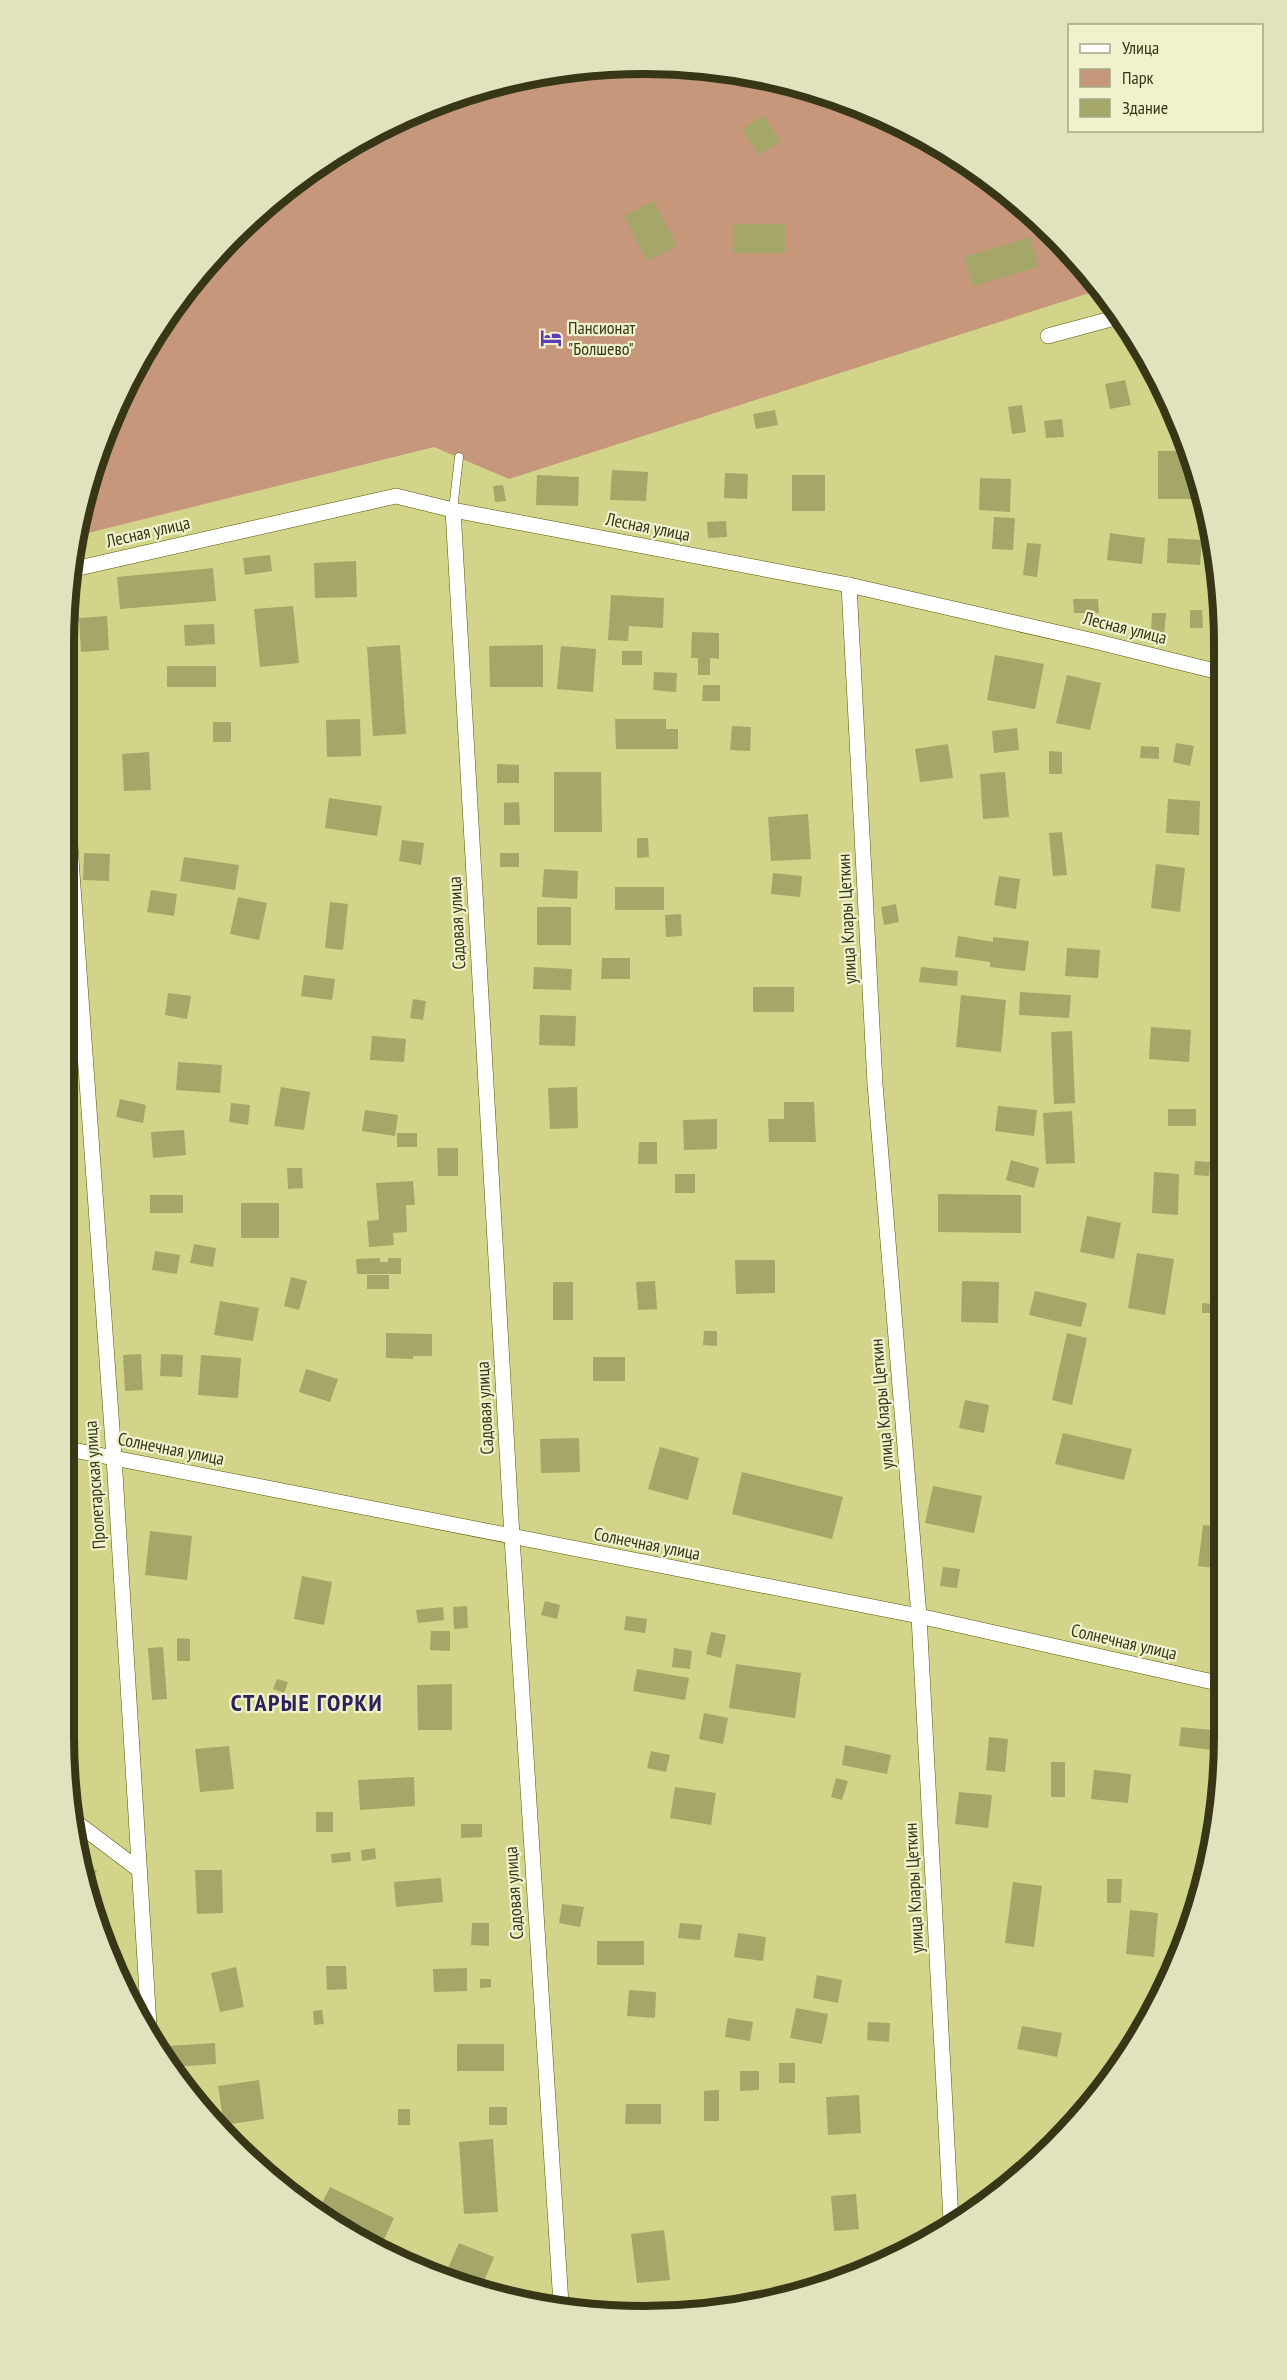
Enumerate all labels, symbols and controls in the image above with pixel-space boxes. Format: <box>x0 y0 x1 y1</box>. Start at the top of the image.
legend <box>1068 24 1263 132</box>
text: Улица <box>1122 36 1159 59</box>
text: Парк <box>1122 66 1153 89</box>
text: Здание <box>1122 96 1168 119</box>
place label: Пансионат "Болшево" <box>568 316 636 360</box>
hotel icon: Пансионат "Болшево" <box>539 326 563 350</box>
street label: Лесная улица <box>603 507 692 546</box>
street label: Лесная улица <box>103 511 192 553</box>
street label: Лесная улица <box>1080 606 1169 649</box>
street label: улица Клары Цеткин <box>832 853 861 985</box>
street label: Садовая улица <box>443 876 470 970</box>
street label: улица Клары Цеткин <box>864 1338 899 1470</box>
street label: Садовая улица <box>471 1361 498 1455</box>
street label: Пролетарская улица <box>79 1420 110 1550</box>
street label: Солнечная улица <box>116 1427 226 1470</box>
street label: Солнечная улица <box>592 1522 702 1565</box>
street label: Солнечная улица <box>1069 1618 1179 1665</box>
district label: СТАРЫЕ ГОРКИ <box>231 1687 383 1718</box>
street label: улица Клары Цеткин <box>899 1822 928 1954</box>
street label: Садовая улица <box>499 1846 528 1940</box>

